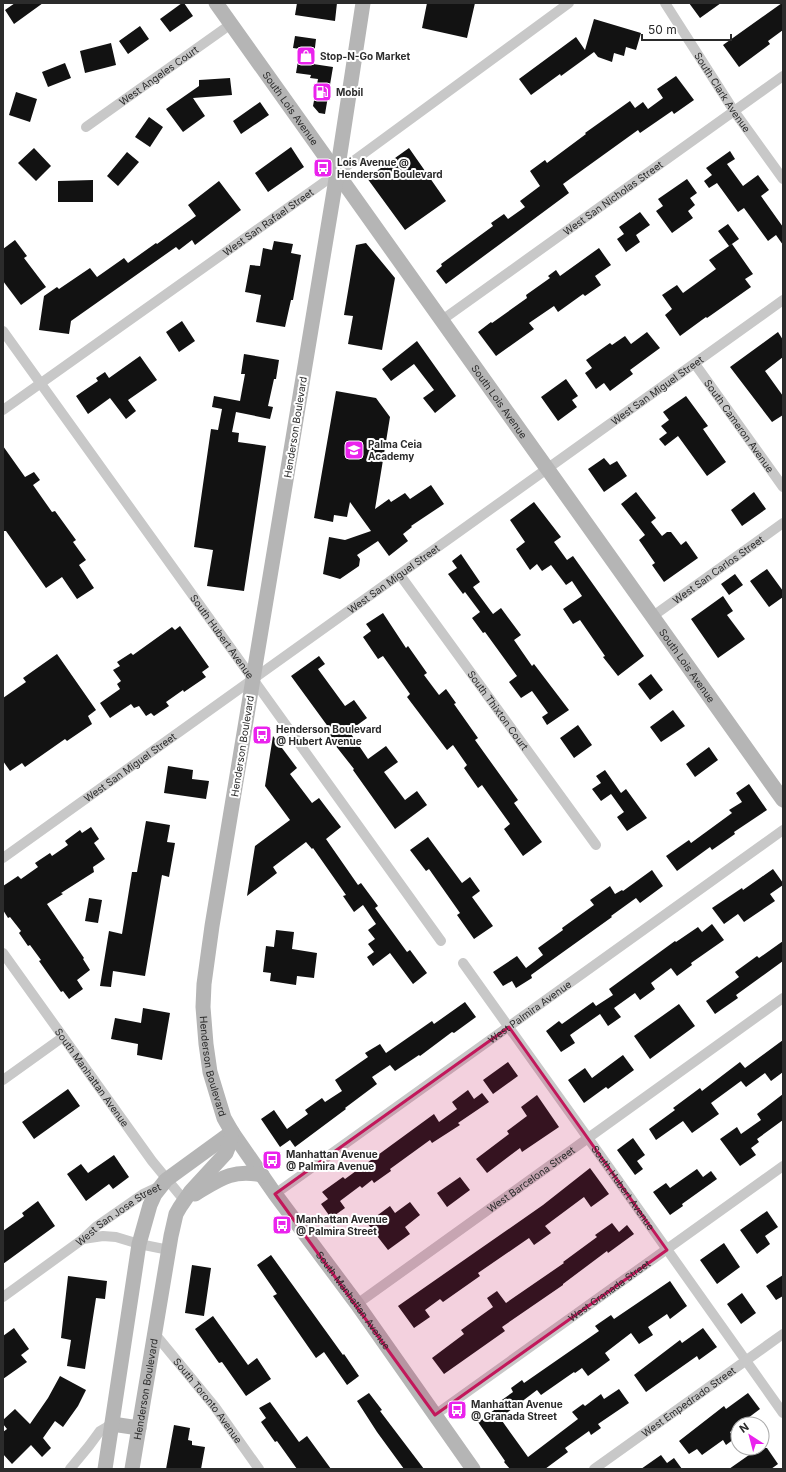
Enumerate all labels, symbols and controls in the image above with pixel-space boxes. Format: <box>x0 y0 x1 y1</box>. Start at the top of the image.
scale bar <box>642 16 731 42</box>
text: 50 m <box>648 22 677 37</box>
street label: West Angeles Court <box>117 43 201 108</box>
shop icon: Stop-N-Go Market <box>295 45 317 67</box>
place label: Stop-N-Go Market <box>320 50 410 62</box>
street label: South Clark Avenue <box>692 50 753 134</box>
street label: South Lois Avenue <box>260 69 321 147</box>
fuel station icon: Mobil <box>311 81 333 103</box>
place label: Mobil <box>336 86 363 98</box>
place label: Lois Avenue @ Henderson Boulevard <box>337 156 443 180</box>
bus stop icon: Lois Avenue @ Henderson Boulevard <box>312 157 334 179</box>
street label: West San Nicholas Street <box>561 158 665 237</box>
street label: West San Rafael Street <box>221 185 316 258</box>
street label: West San Miguel Street <box>609 353 706 427</box>
street label: South Lois Avenue <box>469 362 530 441</box>
street label: Henderson Boulevard <box>281 376 309 478</box>
street label: South Cameron Avenue <box>702 377 777 475</box>
place label: Palma Ceia Academy <box>368 438 422 463</box>
school or university icon: Palma Ceia Academy <box>343 439 365 461</box>
street label: West San Carlos Street <box>670 532 766 606</box>
street label: West San Miguel Street <box>345 541 442 616</box>
street label: South Hubert Avenue <box>188 592 257 681</box>
street label: South Lois Avenue <box>657 626 718 705</box>
street label: South Thixton Court <box>465 668 531 753</box>
street label: Henderson Boulevard <box>228 695 256 797</box>
place label: Henderson Boulevard @ Hubert Avenue <box>276 723 382 747</box>
bus stop icon: Henderson Boulevard @ Hubert Avenue <box>251 724 273 746</box>
street label: West San Miguel Street <box>82 730 179 804</box>
street label: West Palmira Avenue <box>485 978 574 1046</box>
street label: Henderson Boulevard <box>198 1015 229 1118</box>
street label: South Manhattan Avenue <box>53 1026 132 1129</box>
street label: West Barcelona Street <box>485 1143 578 1215</box>
street label: South Hubert Avenue <box>589 1143 657 1232</box>
place label: Manhattan Avenue @ Palmira Avenue <box>286 1148 378 1172</box>
bus stop icon: Manhattan Avenue @ Palmira Avenue <box>261 1149 283 1171</box>
street label: West San Jose Street <box>73 1180 163 1248</box>
place label: Manhattan Avenue @ Palmira Street <box>296 1213 388 1237</box>
bus stop icon: Manhattan Avenue @ Palmira Street <box>271 1214 293 1236</box>
street label: South Manhattan Avenue <box>314 1249 393 1352</box>
street label: West Granada Street <box>566 1257 653 1324</box>
street label: Henderson Boulevard <box>131 1338 160 1441</box>
street label: South Toronto Avenue <box>171 1355 245 1446</box>
street label: West Empedrado Street <box>639 1364 738 1439</box>
place label: Manhattan Avenue @ Granada Street <box>471 1398 563 1422</box>
bus stop icon: Manhattan Avenue @ Granada Street <box>446 1399 468 1421</box>
north arrow <box>730 1416 770 1456</box>
text: N <box>737 1420 752 1436</box>

